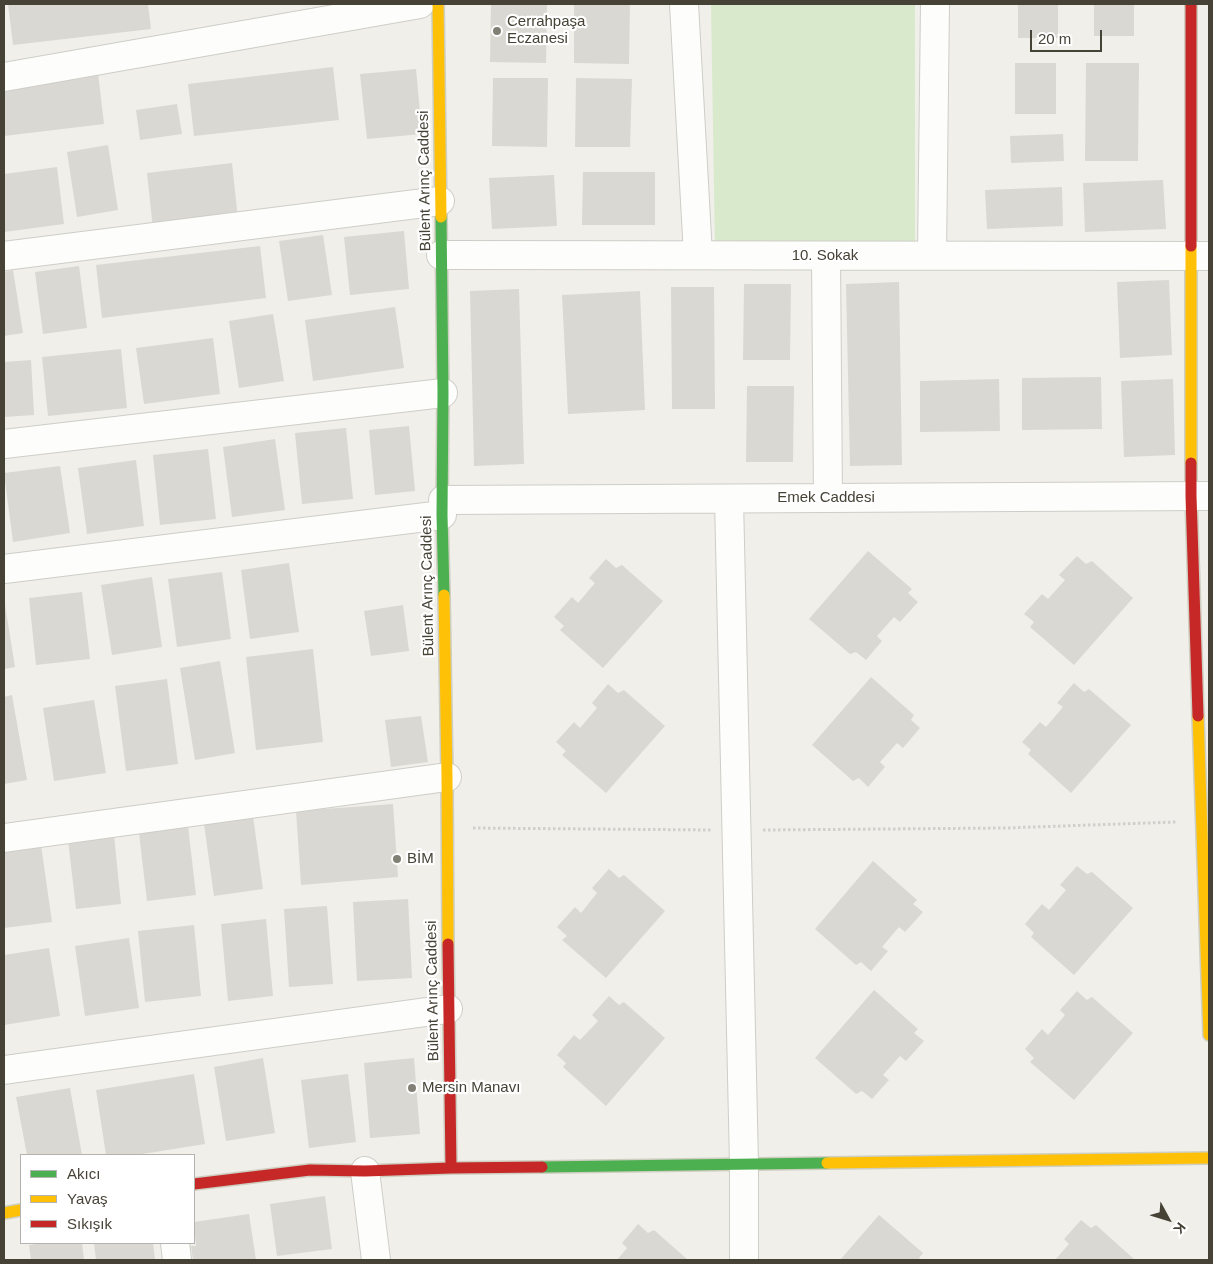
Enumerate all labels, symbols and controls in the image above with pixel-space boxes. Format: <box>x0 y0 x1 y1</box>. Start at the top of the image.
place label: Cerrahpaşa Eczanesi <box>507 13 585 48</box>
scale bar <box>1033 20 1106 52</box>
marker: Cerrahpaşa Eczanesi <box>491 25 503 37</box>
text: 20 m <box>1038 30 1071 47</box>
street label: Bülent Arınç Caddesi <box>415 110 435 252</box>
street label: 10. Sokak <box>792 247 858 265</box>
street label: Emek Caddesi <box>777 489 875 507</box>
street label: Bülent Arınç Caddesi <box>418 515 438 657</box>
place label: BİM <box>407 850 434 868</box>
marker: BİM <box>391 853 403 865</box>
street label: Bülent Arınç Caddesi <box>423 920 443 1062</box>
place label: Mersin Manavı <box>422 1079 520 1097</box>
marker: Mersin Manavı <box>406 1082 418 1094</box>
legend <box>20 1154 195 1244</box>
text: Akıcı <box>67 1165 100 1182</box>
text: Yavaş <box>67 1190 108 1207</box>
north arrow <box>1143 1194 1193 1244</box>
text: Sıkışık <box>67 1215 112 1232</box>
text: K <box>1170 1219 1189 1237</box>

